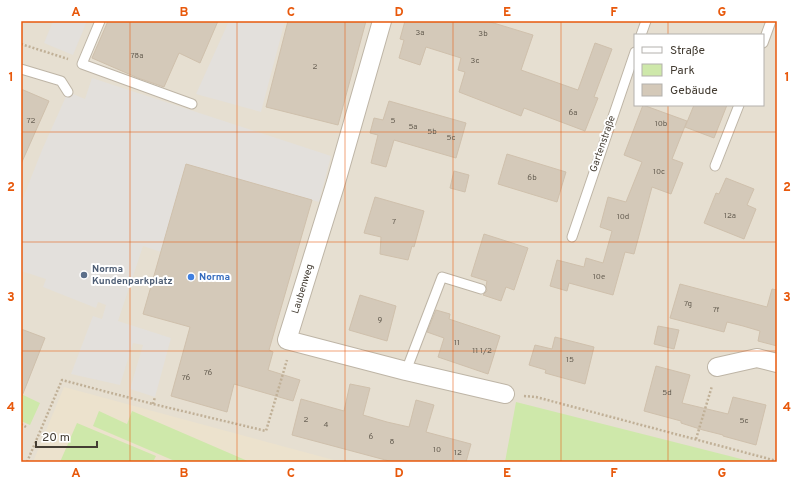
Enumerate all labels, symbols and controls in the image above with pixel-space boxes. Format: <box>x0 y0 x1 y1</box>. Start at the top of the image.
text: A <box>71 5 81 21</box>
text: B <box>180 5 189 21</box>
text: C <box>287 5 295 21</box>
text: D <box>394 5 404 21</box>
text: E <box>503 5 511 21</box>
text: F <box>610 5 618 21</box>
text: G <box>718 5 727 21</box>
house number: 3a <box>415 28 425 38</box>
house number: 3b <box>478 29 488 39</box>
legend <box>634 34 764 106</box>
text: Straße <box>670 43 705 59</box>
house number: 78a <box>130 51 144 61</box>
house number: 3c <box>471 56 479 66</box>
house number: 2 <box>313 62 318 72</box>
text: Park <box>670 63 695 79</box>
text: 1 <box>8 70 14 86</box>
text: 1 <box>784 70 790 86</box>
text: Gebäude <box>670 83 718 99</box>
house number: 6a <box>569 108 577 118</box>
street label: Gartenstraße <box>587 114 619 174</box>
house number: 72 <box>27 116 36 126</box>
house number: 5 <box>391 116 396 126</box>
house number: 10b <box>655 119 668 129</box>
house number: 5a <box>408 122 418 132</box>
house number: 5b <box>427 127 437 137</box>
house number: 5c <box>447 133 455 143</box>
house number: 10c <box>653 167 665 177</box>
house number: 6b <box>527 173 537 183</box>
text: 2 <box>7 180 15 196</box>
text: 2 <box>783 180 791 196</box>
house number: 12a <box>724 211 736 221</box>
house number: 10d <box>617 212 629 222</box>
house number: 7 <box>392 217 396 227</box>
street label: Laubenweg <box>289 262 317 316</box>
place label: Norma Kundenparkplatz <box>92 263 173 288</box>
marker: Norma Kundenparkplatz <box>79 270 89 280</box>
place label: Norma <box>199 271 230 284</box>
marker: Norma <box>186 272 196 282</box>
house number: 10e <box>593 272 605 282</box>
text: 3 <box>7 290 15 306</box>
text: 3 <box>783 290 791 306</box>
house number: 7g <box>684 299 692 309</box>
house number: 7f <box>713 305 720 315</box>
house number: 9 <box>378 315 383 325</box>
house number: 11 <box>454 338 460 348</box>
house number: 11 1/2 <box>472 346 492 356</box>
house number: 15 <box>566 355 574 365</box>
house number: 76 <box>204 368 212 378</box>
house number: 76 <box>182 373 190 383</box>
house number: 5d <box>662 388 672 398</box>
text: 4 <box>7 400 15 416</box>
text: 4 <box>783 400 791 416</box>
house number: 2 <box>304 415 309 425</box>
house number: 5c <box>740 416 748 426</box>
house number: 4 <box>324 420 329 430</box>
scale bar <box>36 423 97 449</box>
text: 20 m <box>42 430 70 446</box>
house number: 6 <box>369 432 374 442</box>
house number: 8 <box>390 437 395 447</box>
house number: 10 <box>433 445 441 455</box>
house number: 12 <box>454 448 462 458</box>
text: A <box>71 466 81 482</box>
text: B <box>180 466 189 482</box>
text: C <box>287 466 295 482</box>
text: D <box>394 466 404 482</box>
text: E <box>503 466 511 482</box>
text: F <box>610 466 618 482</box>
text: G <box>718 466 727 482</box>

